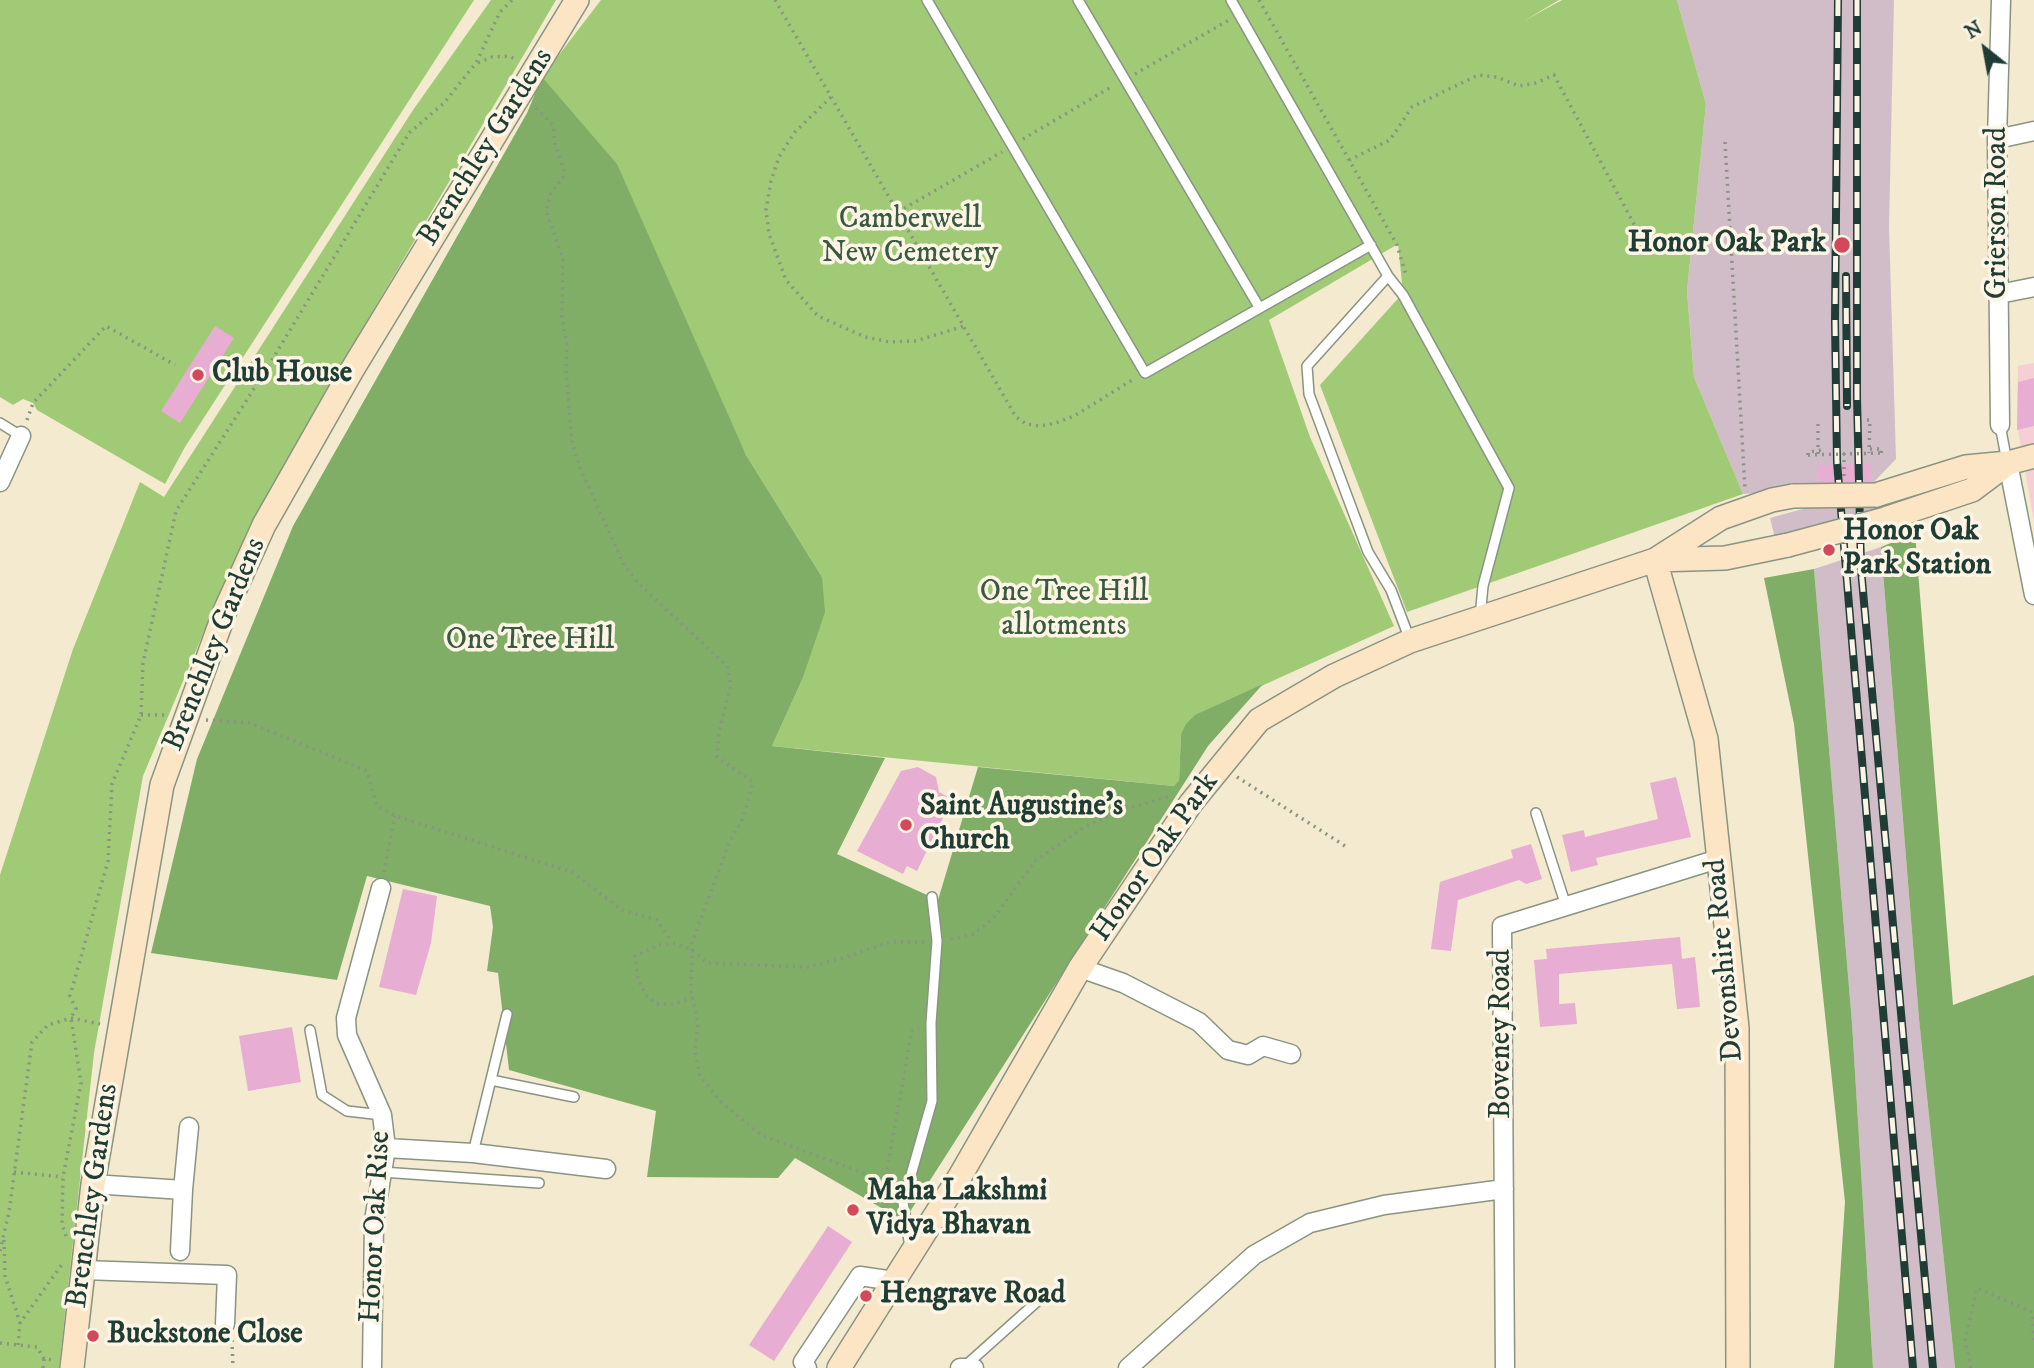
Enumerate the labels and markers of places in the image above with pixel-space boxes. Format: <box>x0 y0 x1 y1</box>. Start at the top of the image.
place label: Honor Oak Park <box>1628 227 1826 263</box>
marker: Honor Oak Park <box>1832 235 1852 255</box>
place label: Club House <box>212 357 352 393</box>
marker: Club House <box>190 367 206 383</box>
place label: Honor Oak Park Station <box>1843 515 1991 586</box>
marker: Honor Oak Park Station <box>1821 542 1837 558</box>
place label: Saint Augustine's Church <box>920 790 1123 860</box>
marker: Saint Augustine's Church <box>898 817 914 833</box>
place label: Maha Lakshmi Vidya Bhavan <box>867 1175 1047 1246</box>
marker: Maha Lakshmi Vidya Bhavan <box>845 1202 861 1218</box>
place label: Hengrave Road <box>880 1278 1065 1314</box>
marker: Hengrave Road <box>858 1288 874 1304</box>
place label: Buckstone Close <box>107 1318 303 1354</box>
marker: Buckstone Close <box>85 1328 101 1344</box>

